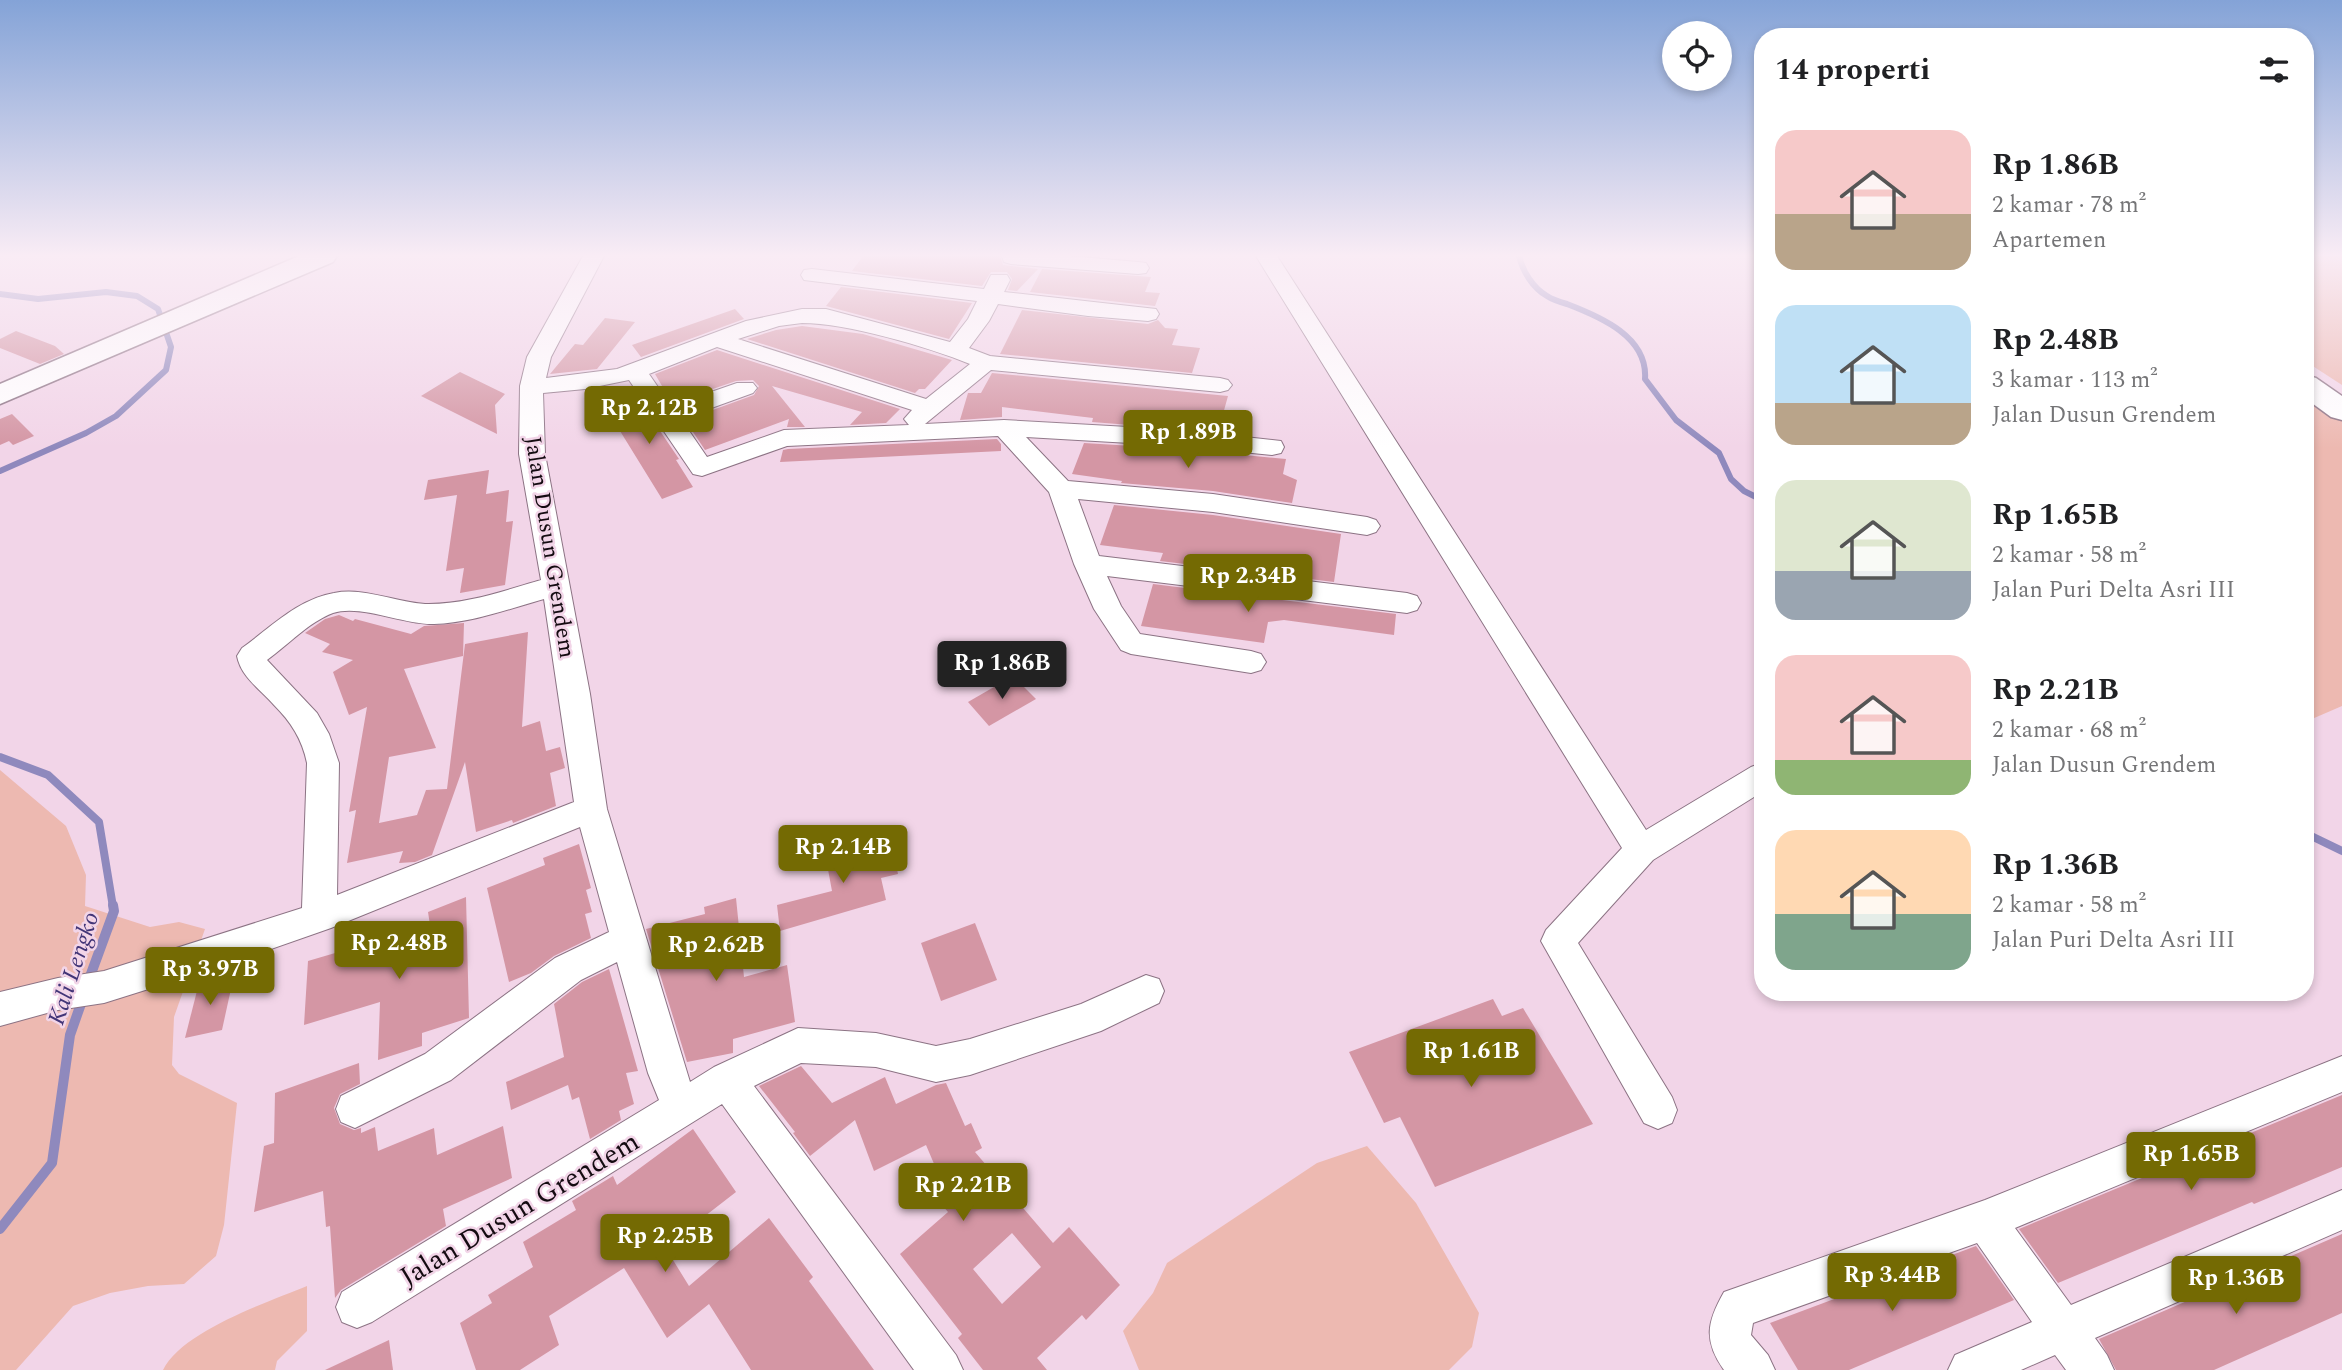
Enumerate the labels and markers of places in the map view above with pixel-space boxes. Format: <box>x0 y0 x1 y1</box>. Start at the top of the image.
pin: Rp 2.12B <box>577 386 721 446</box>
pin: Rp 1.89B <box>1116 410 1260 470</box>
pin: Rp 2.34B <box>1176 554 1320 614</box>
pin: Rp 1.86B <box>930 642 1074 701</box>
pin: Rp 2.14B <box>771 826 915 885</box>
pin: Rp 2.48B <box>327 922 471 981</box>
pin: Rp 2.62B <box>644 923 788 983</box>
pin: Rp 3.97B <box>138 948 282 1007</box>
pin: Rp 1.61B <box>1399 1030 1543 1089</box>
pin: Rp 1.65B <box>2119 1132 2263 1192</box>
pin: Rp 2.21B <box>891 1164 1035 1223</box>
pin: Rp 2.25B <box>593 1214 737 1274</box>
pin: Rp 3.44B <box>1820 1254 1964 1313</box>
pin: Rp 1.36B <box>2164 1256 2308 1316</box>

